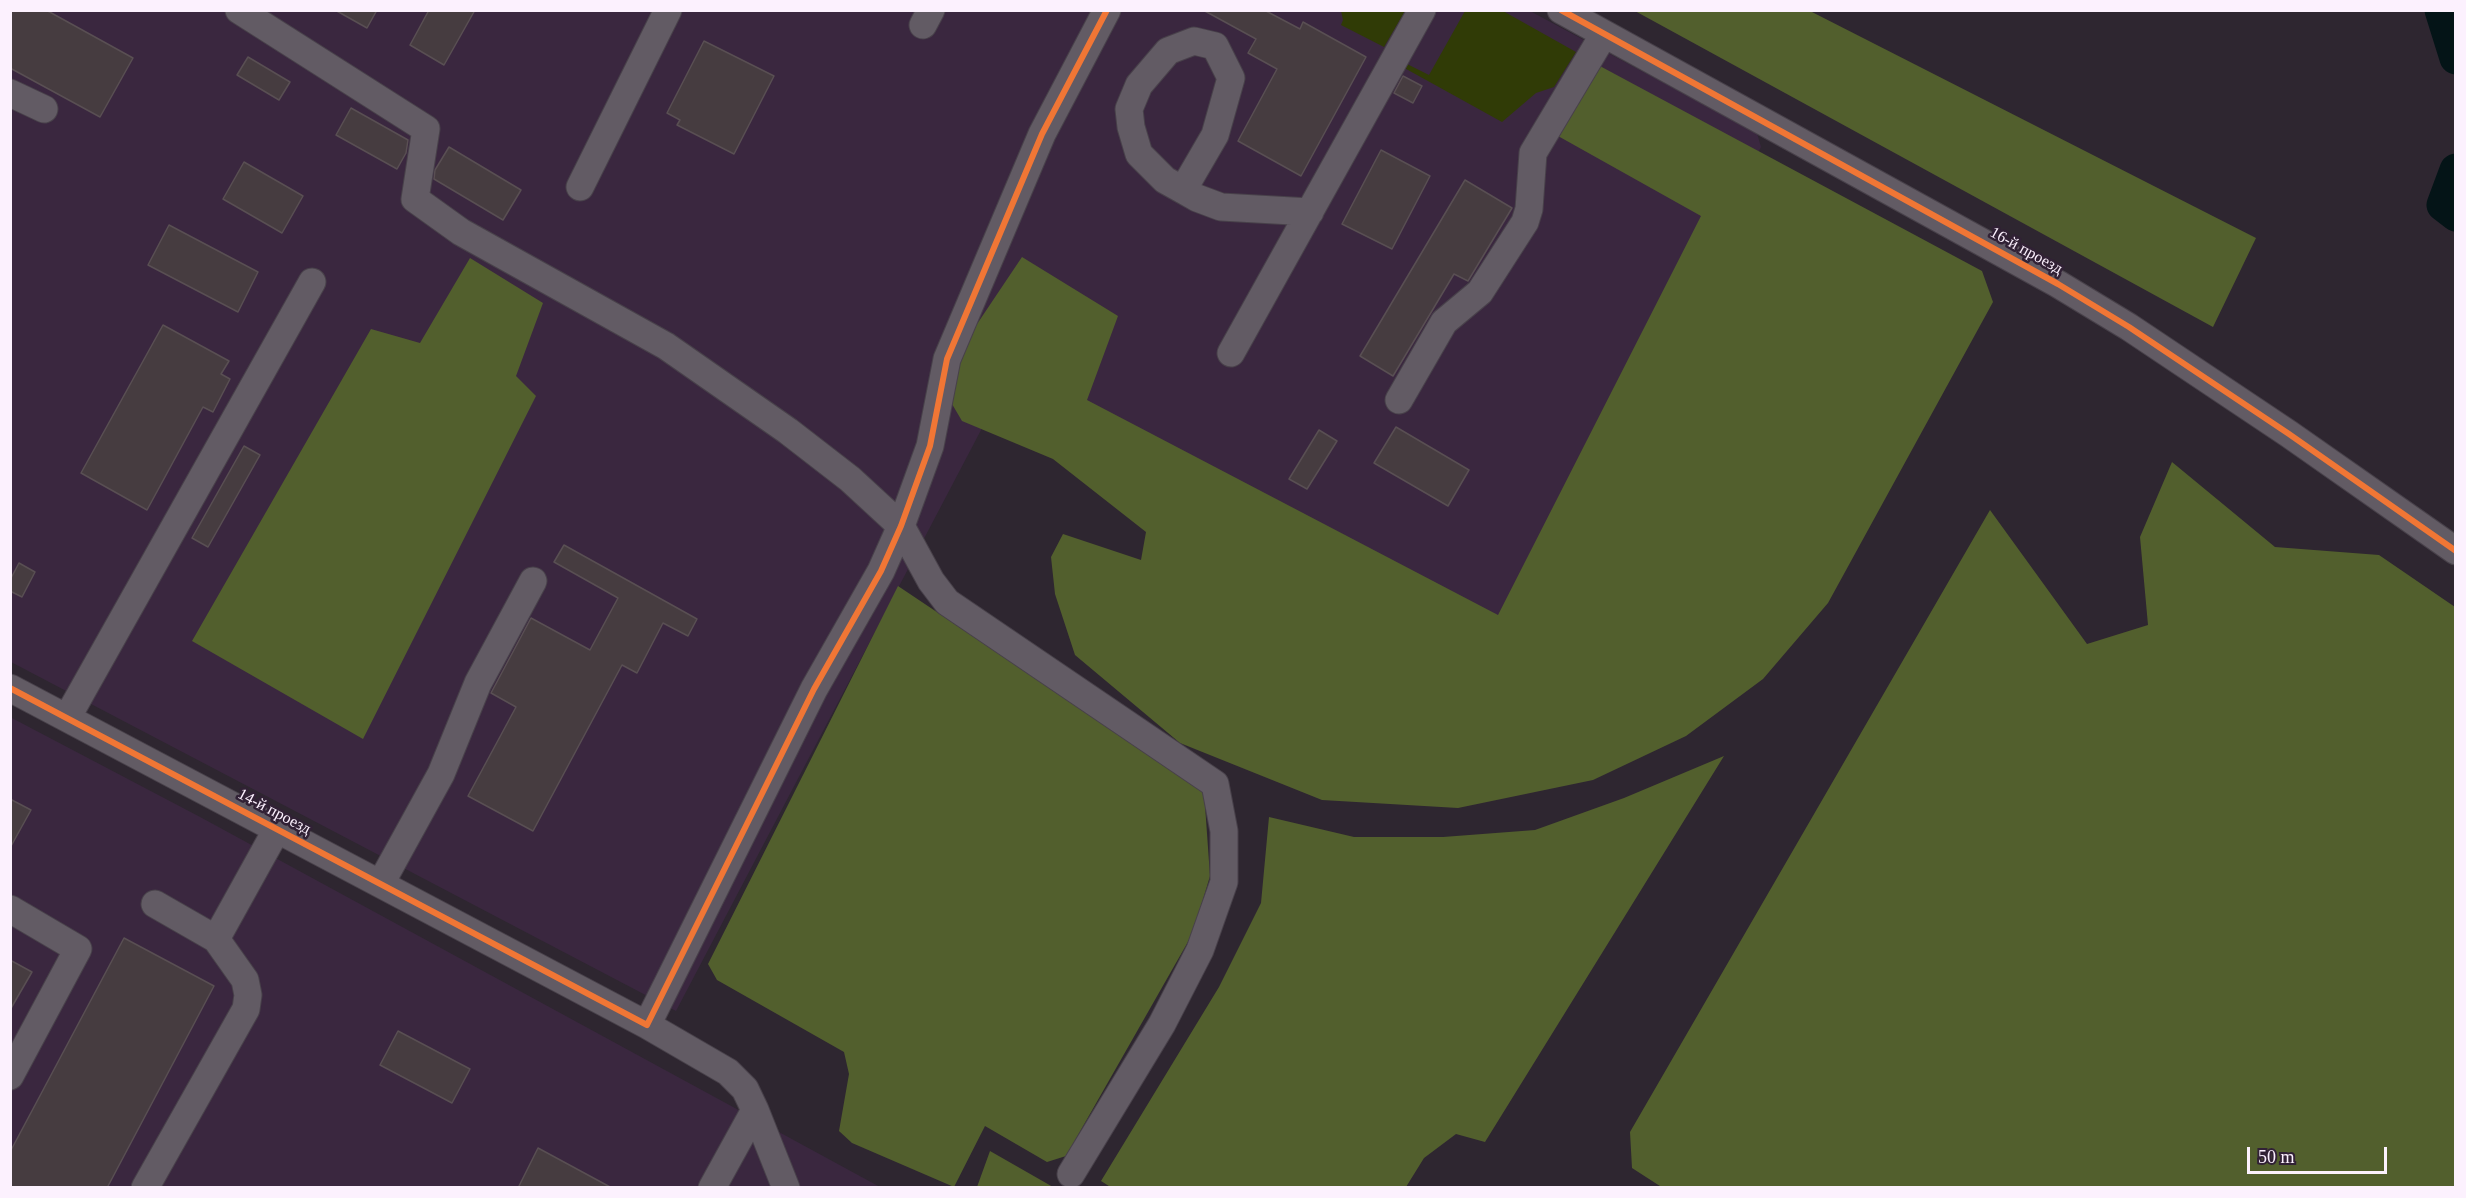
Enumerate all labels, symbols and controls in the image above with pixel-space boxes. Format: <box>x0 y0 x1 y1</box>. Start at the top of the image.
street label: 16-й проезд <box>1986 223 2066 279</box>
street label: 14-й проезд <box>234 785 314 839</box>
scale bar <box>2250 1135 2390 1173</box>
text: 50 m <box>2258 1147 2295 1167</box>

